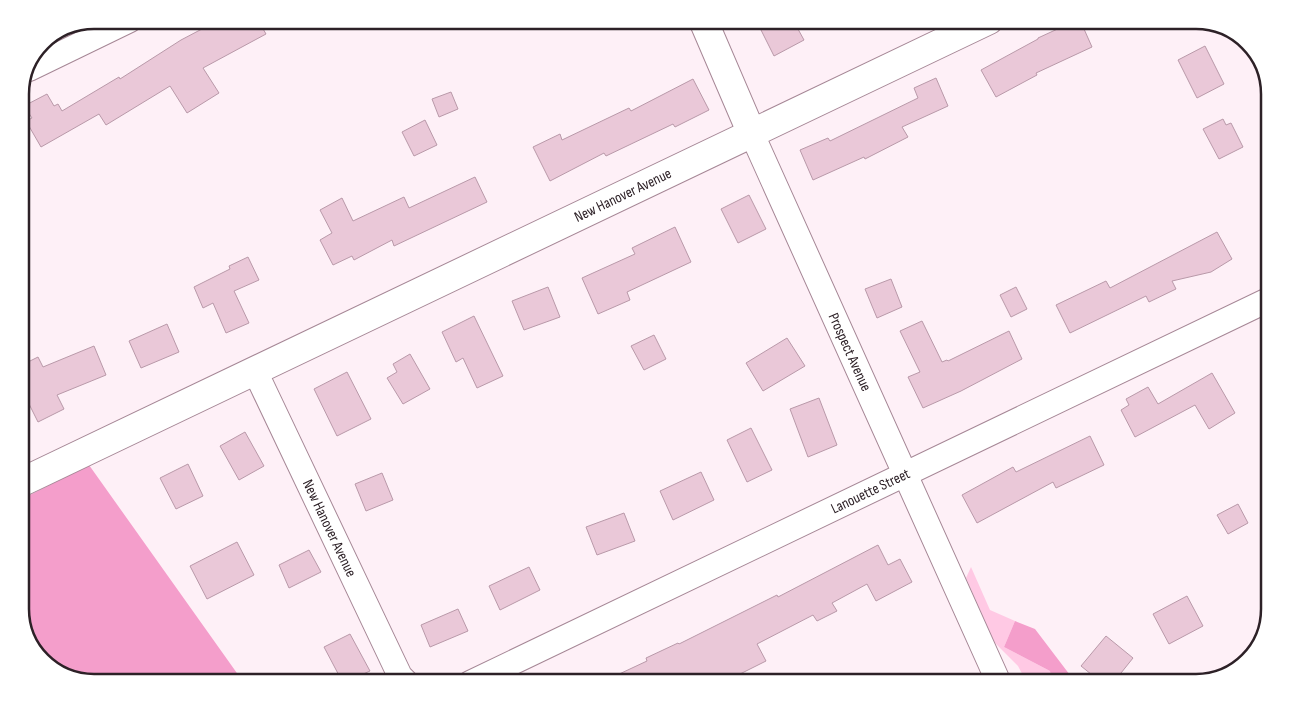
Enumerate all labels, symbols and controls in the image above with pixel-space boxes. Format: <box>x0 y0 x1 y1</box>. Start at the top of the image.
street label: New Hanover Avenue <box>571 164 674 226</box>
street label: Prospect Avenue <box>824 310 876 394</box>
street label: Lanouette Street <box>828 464 913 518</box>
street label: New Hanover Avenue <box>298 476 361 580</box>

